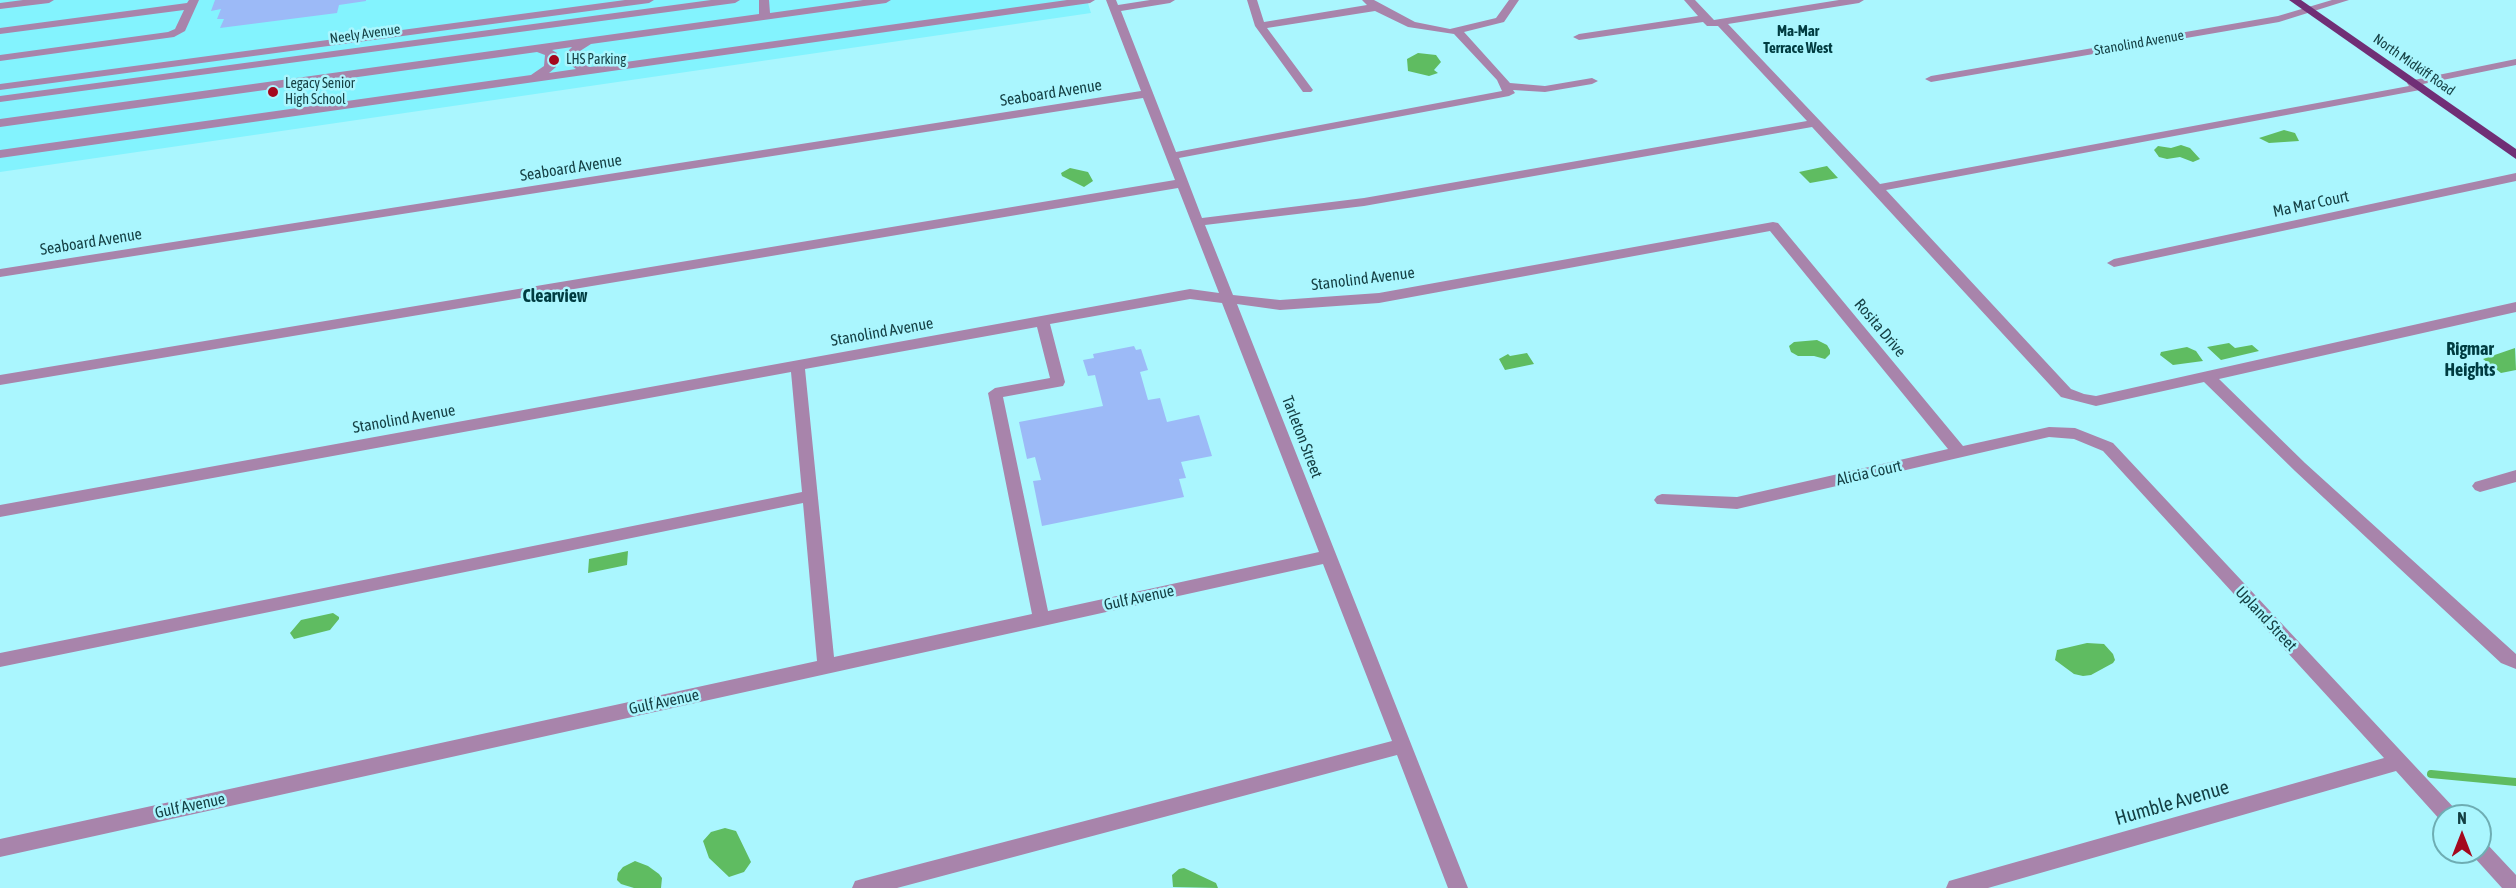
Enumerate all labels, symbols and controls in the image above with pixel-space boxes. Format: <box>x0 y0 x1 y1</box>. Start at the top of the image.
street label: Neely Avenue <box>329 21 401 47</box>
district label: Ma-Mar Terrace West <box>1763 22 1833 57</box>
street label: Stanolind Avenue <box>2093 27 2185 59</box>
street label: North Midkiff Road <box>2370 31 2458 99</box>
place label: LHS Parking <box>566 52 626 68</box>
marker: LHS Parking <box>547 53 561 67</box>
street label: Seaboard Avenue <box>999 75 1103 111</box>
place label: Legacy Senior High School <box>285 76 355 108</box>
marker: Legacy Senior High School <box>266 85 280 99</box>
street label: Seaboard Avenue <box>519 150 623 186</box>
street label: Ma Mar Court <box>2271 187 2351 221</box>
street label: Seaboard Avenue <box>39 224 143 260</box>
street label: Stanolind Avenue <box>1310 263 1416 295</box>
district label: Clearview <box>523 285 587 307</box>
street label: Rosita Drive <box>1850 295 1910 361</box>
street label: Stanolind Avenue <box>829 314 935 350</box>
district label: Rigmar Heights <box>2445 338 2495 380</box>
street label: Tarleton Street <box>1278 393 1326 481</box>
street label: Stanolind Avenue <box>351 401 457 437</box>
street label: Alicia Court <box>1834 456 1904 490</box>
street label: Gulf Avenue <box>1102 581 1176 615</box>
street label: Upland Street <box>2231 583 2301 655</box>
street label: Gulf Avenue <box>627 685 701 719</box>
street label: Humble Avenue <box>2112 775 2232 831</box>
street label: Gulf Avenue <box>153 789 227 823</box>
north arrow <box>2432 804 2492 864</box>
text: N <box>2457 809 2467 827</box>

